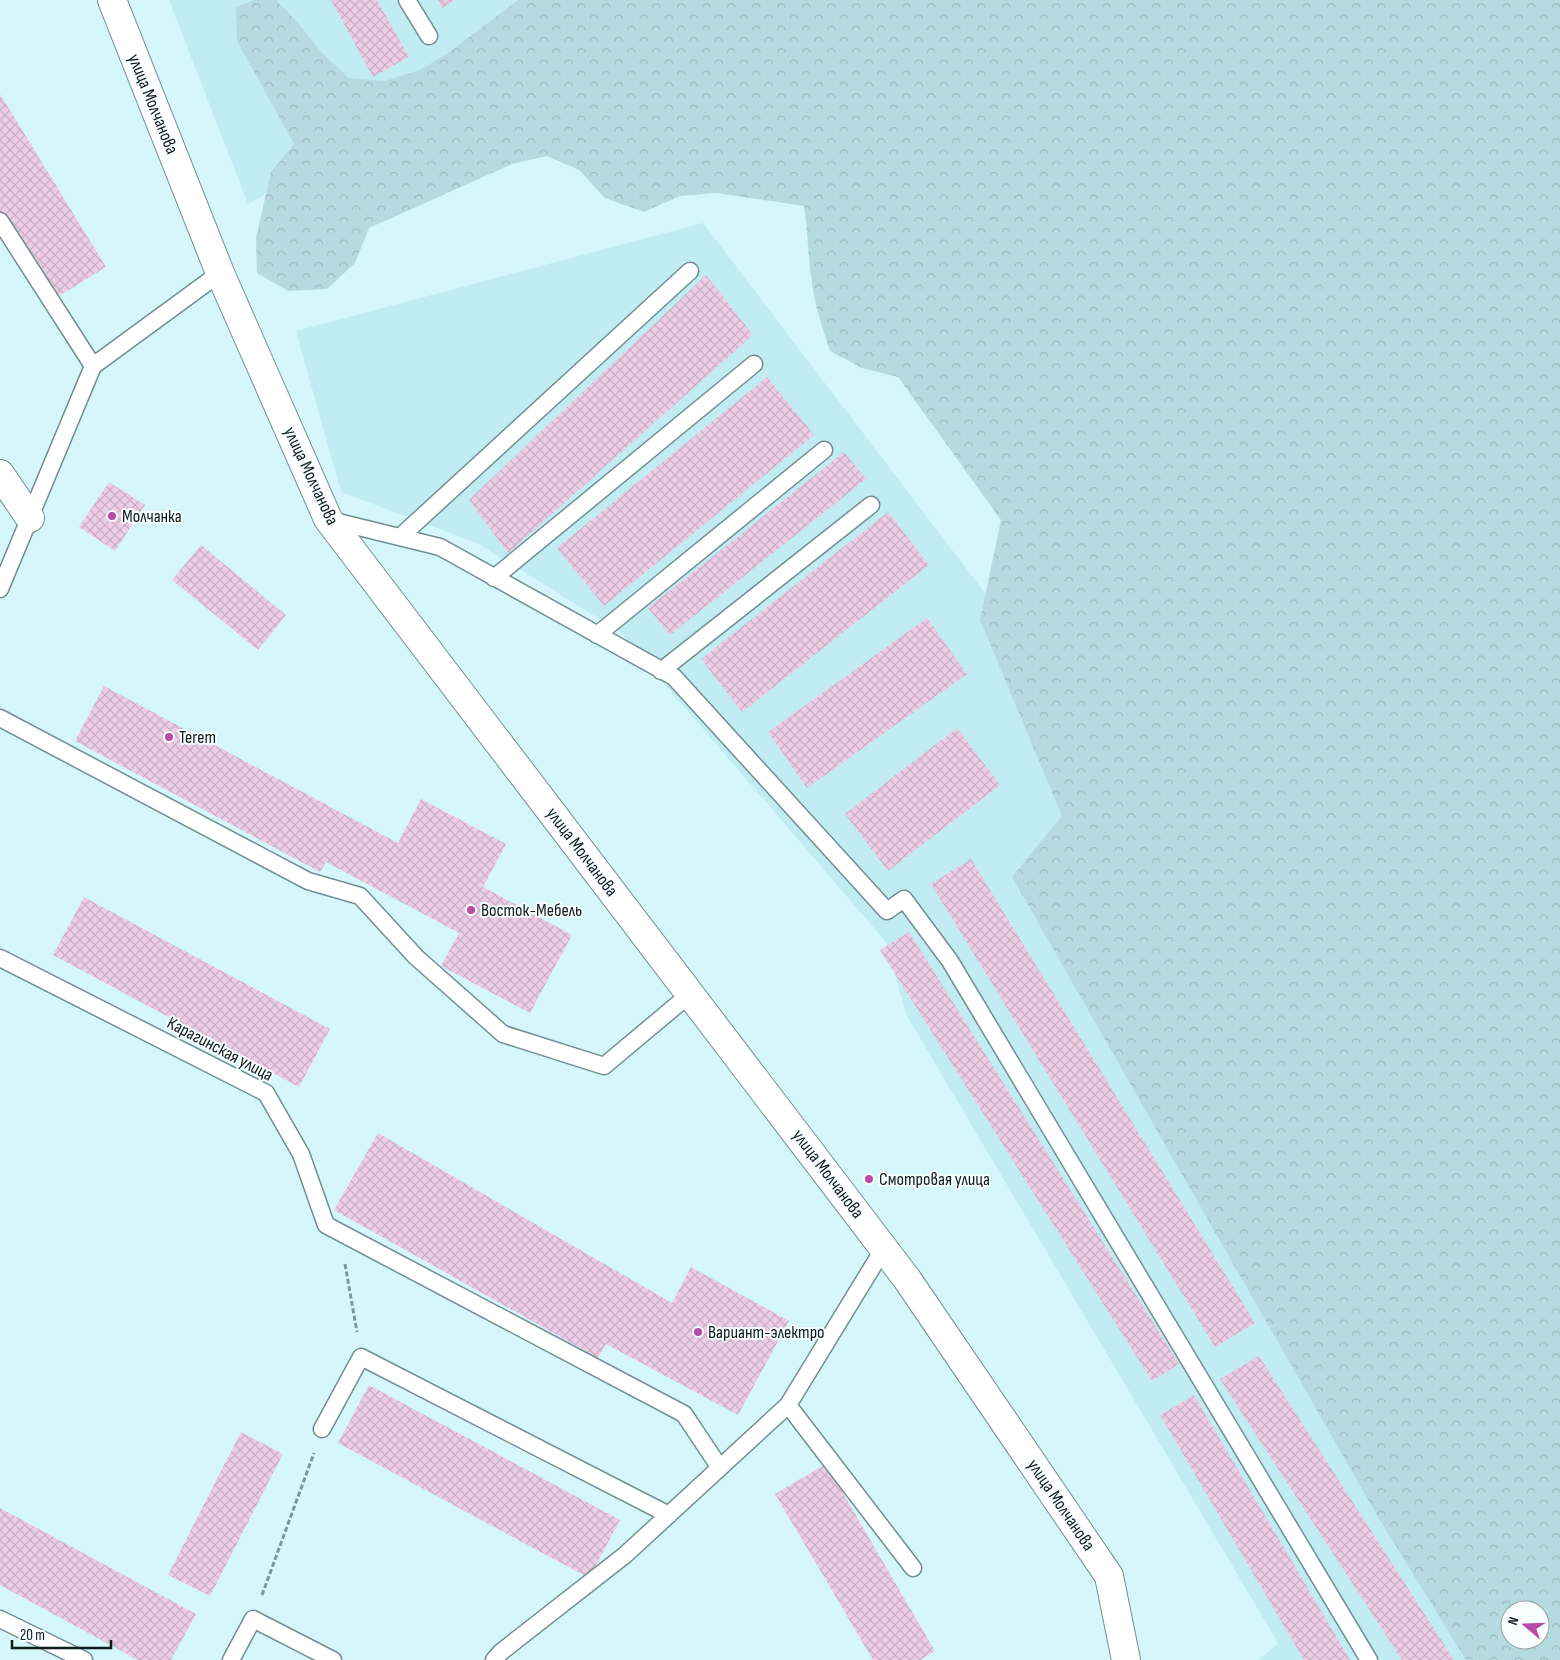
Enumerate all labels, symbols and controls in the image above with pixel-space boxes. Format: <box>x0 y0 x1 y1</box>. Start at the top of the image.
street label: улица Молчанова <box>123 51 183 157</box>
street label: улица Молчанова <box>279 424 343 529</box>
place label: Молчанка <box>122 506 182 527</box>
marker: Молчанка <box>106 510 118 522</box>
place label: Terem <box>179 727 216 748</box>
marker: Terem <box>163 731 175 743</box>
street label: улица Молчанова <box>542 803 622 901</box>
place label: Восток-Мебель <box>481 900 582 921</box>
marker: Восток-Мебель <box>465 904 477 916</box>
street label: Карагинская улица <box>163 1012 277 1086</box>
street label: улица Молчанова <box>788 1125 868 1223</box>
place label: Смотровая улица <box>879 1169 990 1190</box>
marker: Смотровая улица <box>863 1173 875 1185</box>
place label: Вариант-электро <box>708 1322 825 1343</box>
marker: Вариант-электро <box>692 1326 704 1338</box>
street label: улица Молчанова <box>1023 1455 1099 1555</box>
north arrow <box>1500 1600 1550 1650</box>
text: N <box>1504 1615 1522 1627</box>
scale bar <box>12 1618 111 1650</box>
text: 20 m <box>20 1626 45 1645</box>

